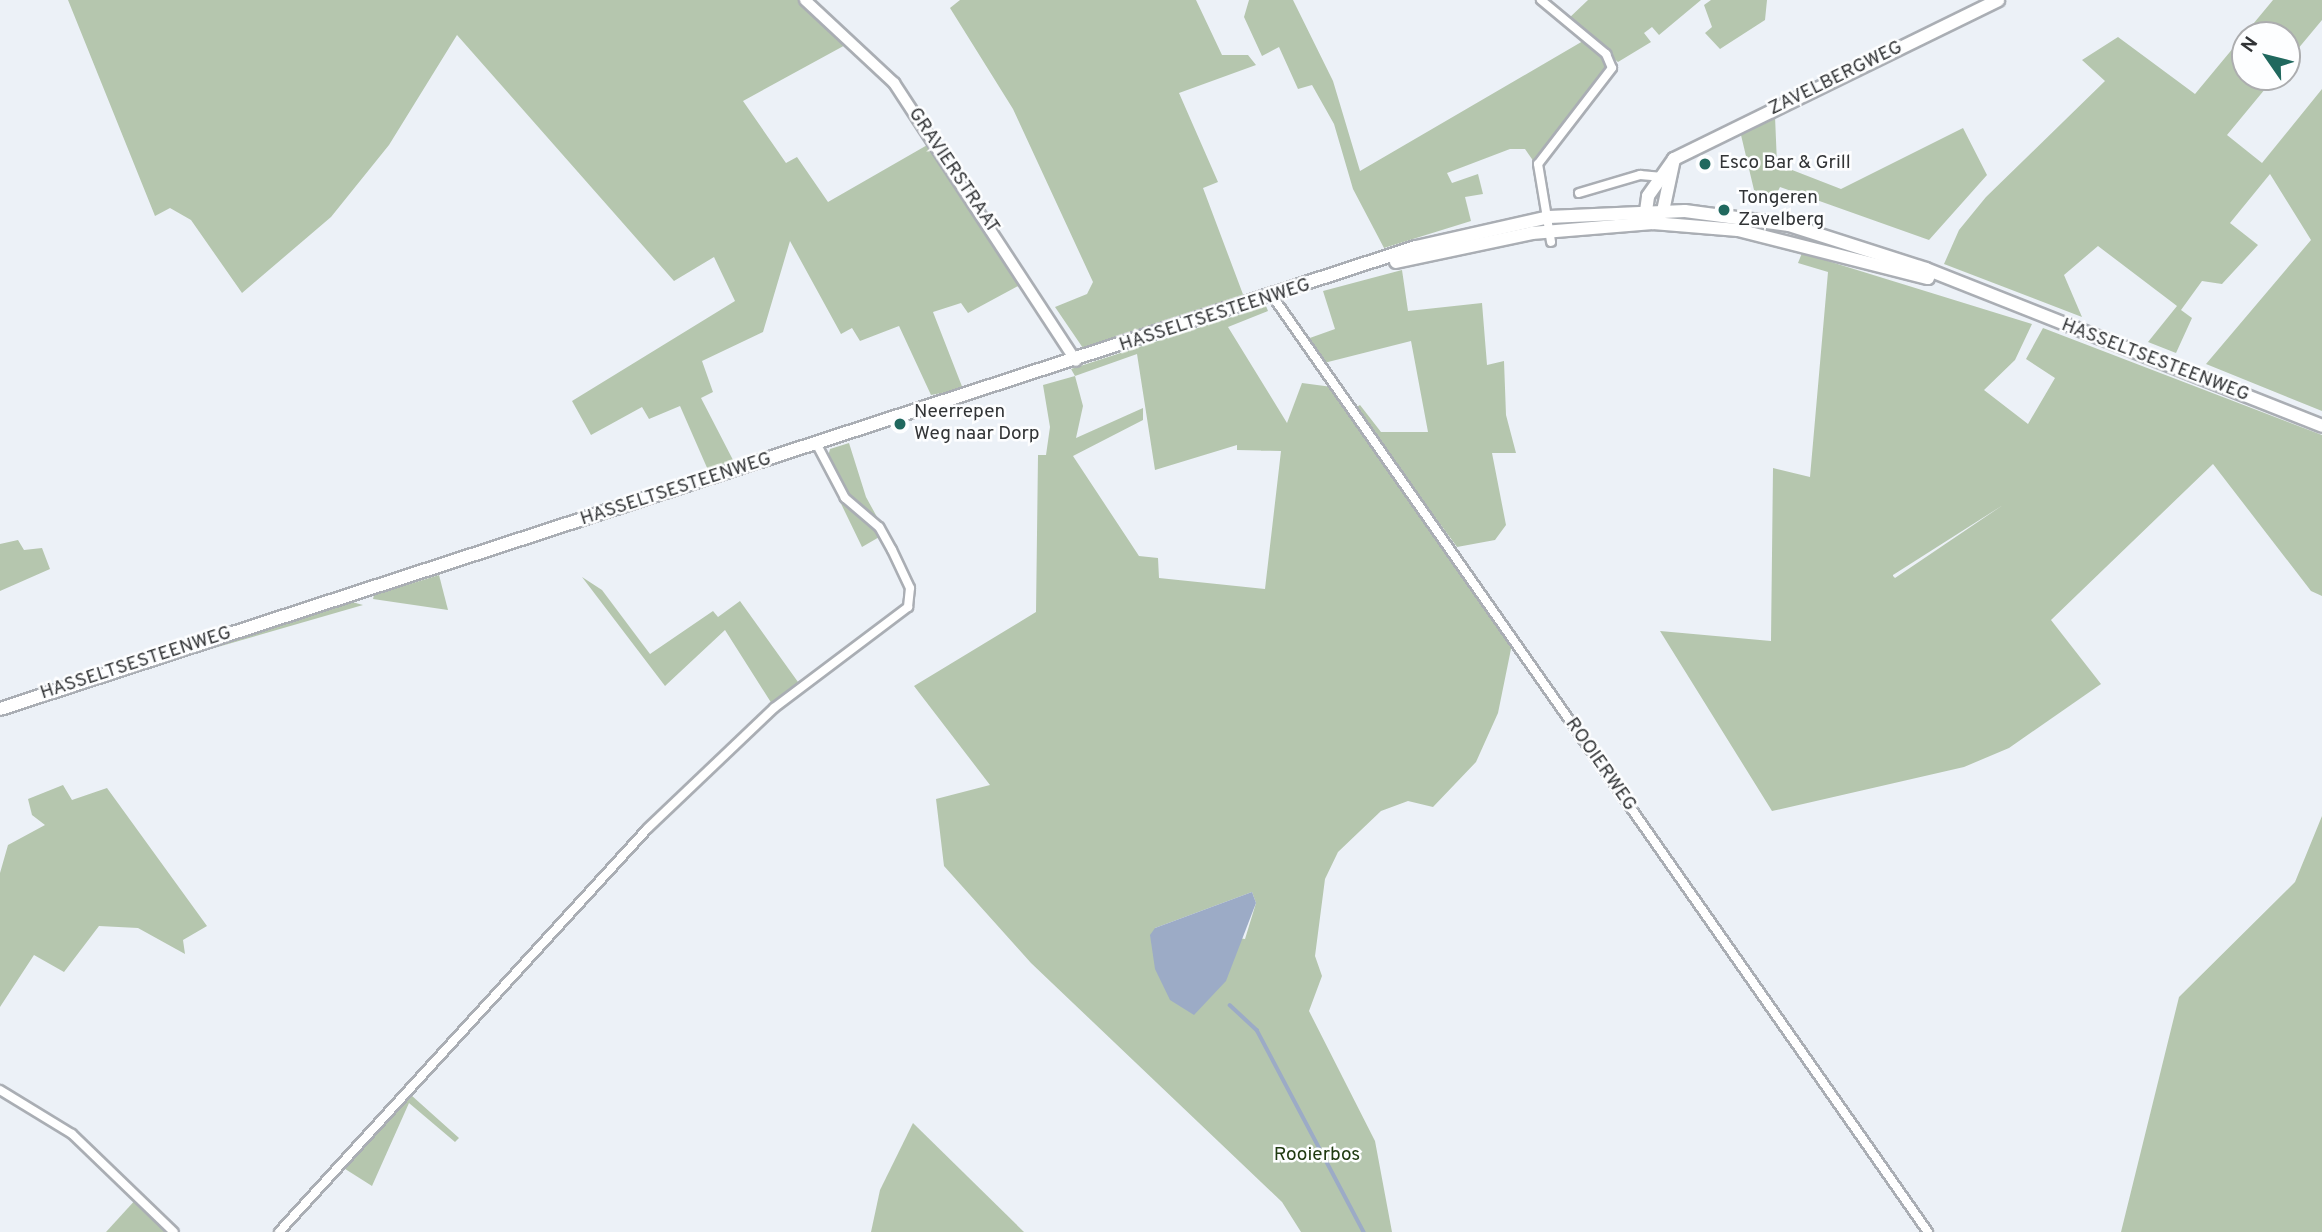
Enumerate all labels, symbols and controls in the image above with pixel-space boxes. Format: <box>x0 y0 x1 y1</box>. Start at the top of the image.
north arrow <box>2231 21 2301 91</box>
text: N <box>2237 33 2264 58</box>
street label: ZAVELBERGWEG <box>1765 37 1907 121</box>
street label: GRAVIERSTRAAT <box>903 104 1003 238</box>
place label: Esco Bar & Grill <box>1719 153 1851 175</box>
marker: Esco Bar & Grill <box>1697 156 1713 172</box>
place label: Tongeren Zavelberg <box>1738 188 1824 232</box>
marker: Tongeren Zavelberg <box>1716 202 1732 218</box>
street label: HASSELTSESTEENWEG <box>1117 274 1313 358</box>
street label: HASSELTSESTEENWEG <box>2058 315 2252 407</box>
place label: Neerrepen Weg naar Dorp <box>914 402 1040 446</box>
marker: Neerrepen Weg naar Dorp <box>892 416 908 432</box>
street label: HASSELTSESTEENWEG <box>578 448 774 532</box>
street label: HASSELTSESTEENWEG <box>38 622 234 706</box>
street label: ROOIERWEG <box>1559 714 1641 816</box>
park label: Rooierbos <box>1274 1145 1360 1167</box>

